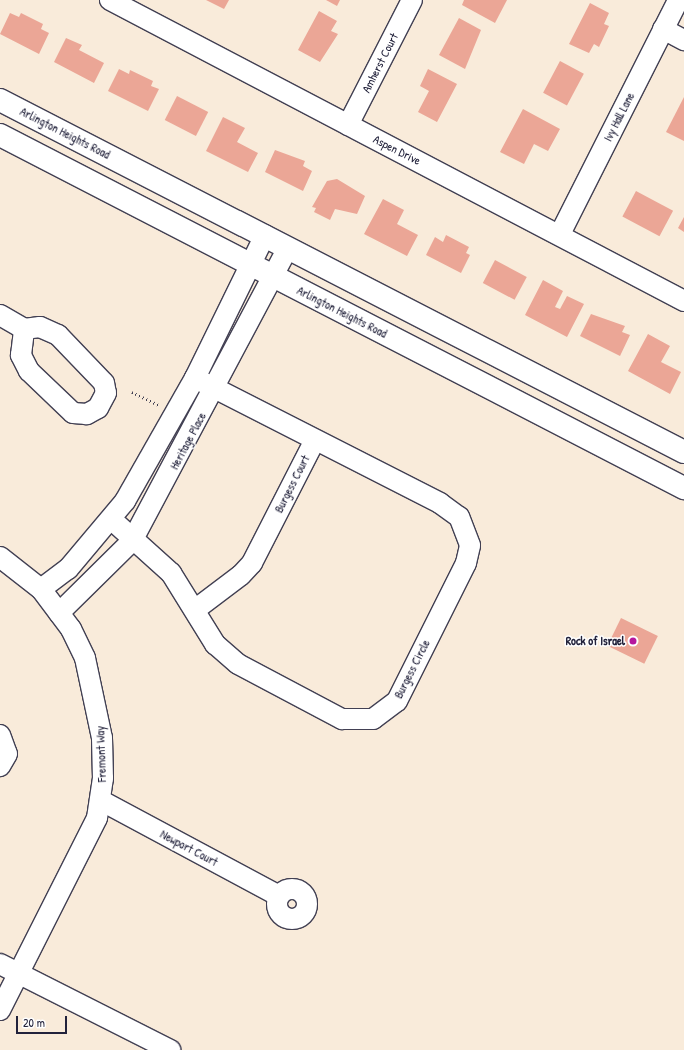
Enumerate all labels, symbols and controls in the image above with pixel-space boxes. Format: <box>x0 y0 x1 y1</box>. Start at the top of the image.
street label: Amherst Court <box>359 31 401 95</box>
street label: Ivy Hall Lane <box>601 90 637 144</box>
street label: Arlington Heights Road <box>18 104 112 162</box>
street label: Aspen Drive <box>371 132 423 168</box>
street label: Arlington Heights Road <box>295 283 389 341</box>
street label: Heritage Place <box>167 410 209 472</box>
street label: Burgess Court <box>271 453 313 515</box>
place label: Rock of Israel <box>566 634 625 648</box>
marker: Rock of Israel <box>628 636 638 646</box>
street label: Burgess Circle <box>391 637 433 701</box>
street label: Fremont Way <box>93 726 109 782</box>
street label: Newport Court <box>158 827 220 869</box>
scale bar <box>18 1008 69 1034</box>
text: 20 m <box>23 1014 45 1031</box>

